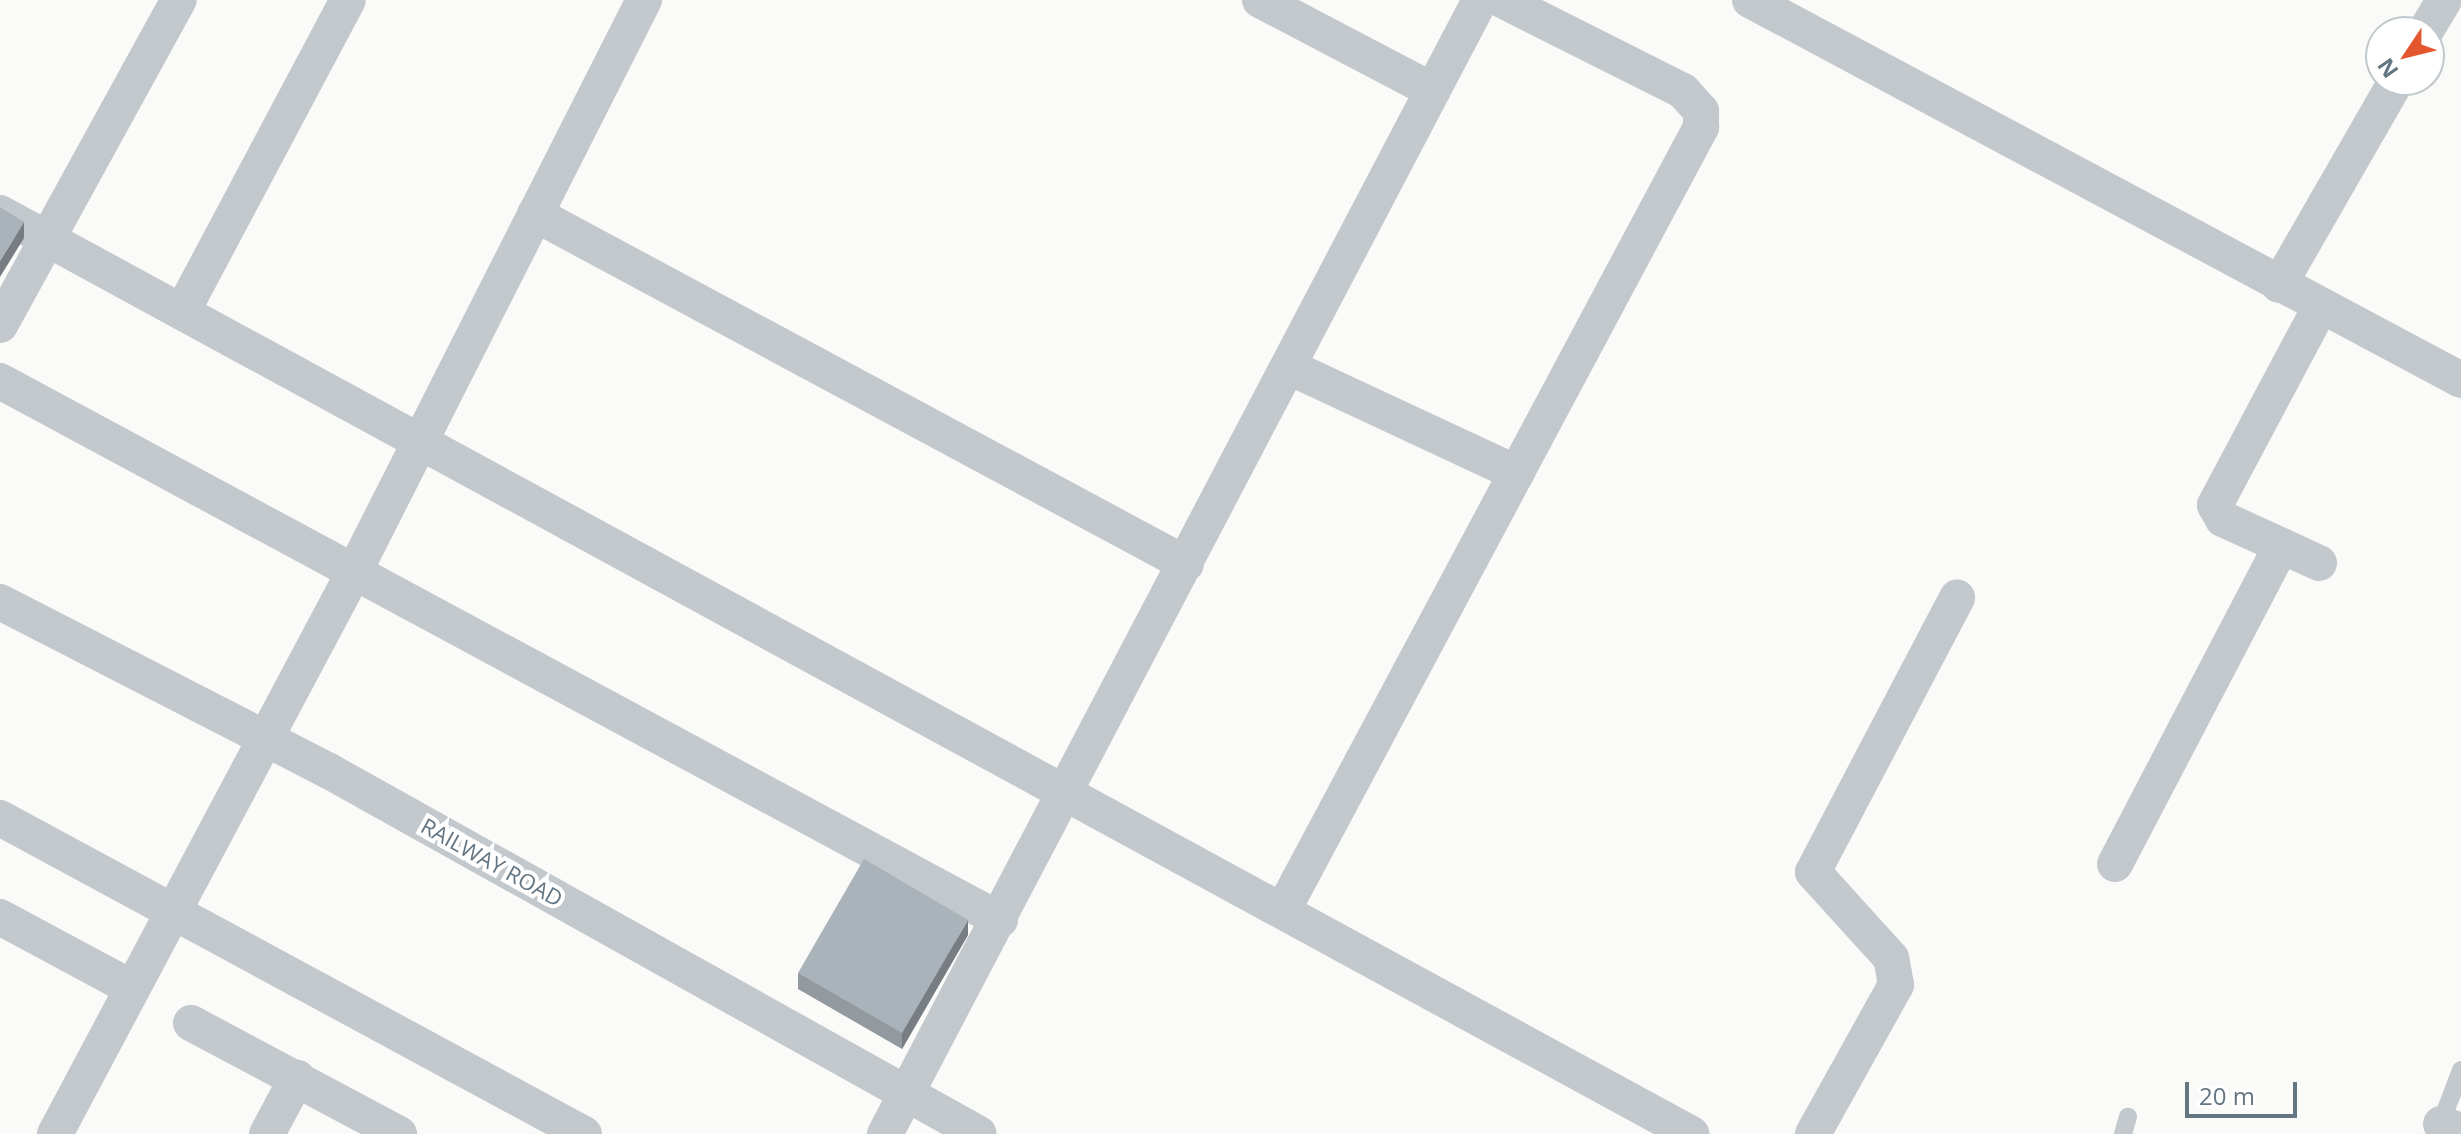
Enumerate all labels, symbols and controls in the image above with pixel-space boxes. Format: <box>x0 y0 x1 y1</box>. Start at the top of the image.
north arrow <box>2365 16 2445 96</box>
text: N <box>2370 53 2404 85</box>
street label: RAILWAY ROAD <box>417 812 567 912</box>
scale bar <box>2189 1066 2301 1116</box>
text: 20 m <box>2199 1079 2255 1112</box>

